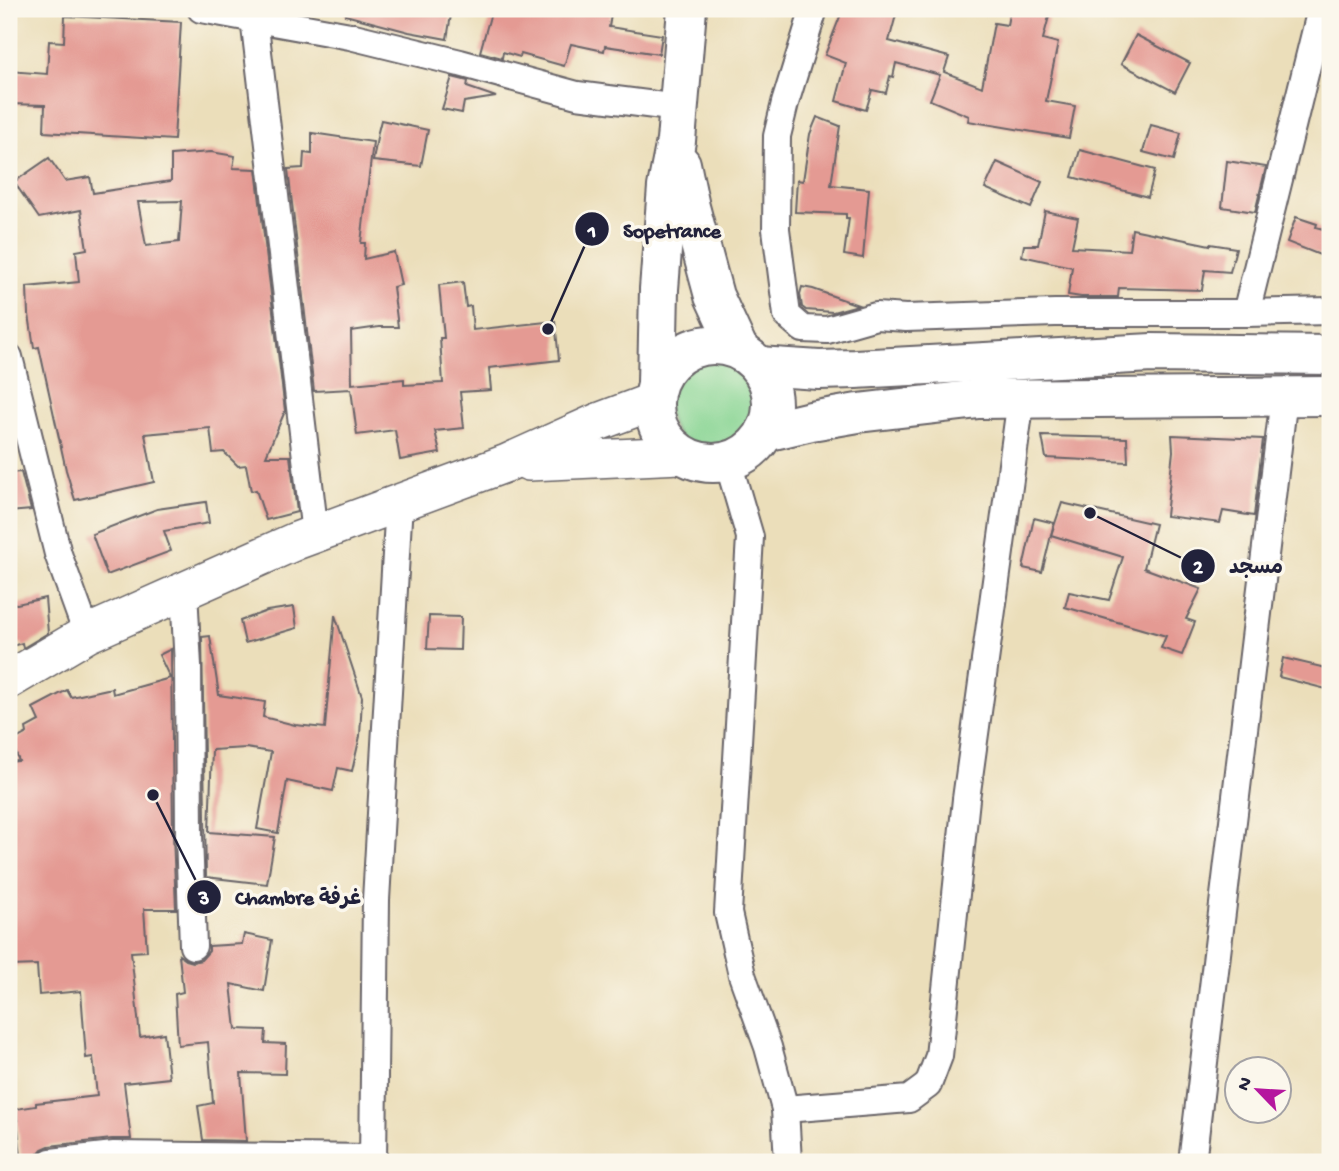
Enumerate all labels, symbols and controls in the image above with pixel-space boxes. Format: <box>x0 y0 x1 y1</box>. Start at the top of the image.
callout: Sopetrance <box>574 208 735 250</box>
text: 1 <box>587 221 596 246</box>
text: Sopetrance <box>623 221 722 246</box>
callout: مسجد <box>1180 545 1297 587</box>
text: 2 <box>1193 557 1204 582</box>
text: مسجد <box>1229 557 1283 582</box>
callout: Chambre غرفة <box>186 876 375 918</box>
text: Chambre غرفة <box>234 885 361 913</box>
text: 3 <box>198 888 210 913</box>
north arrow <box>1224 1056 1294 1126</box>
text: N <box>1233 1074 1259 1095</box>

